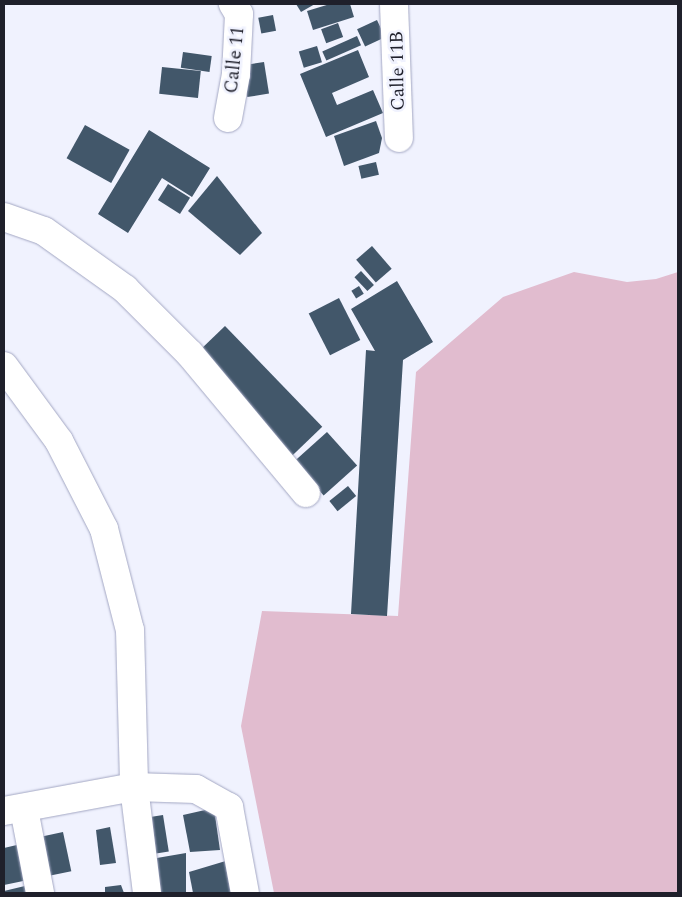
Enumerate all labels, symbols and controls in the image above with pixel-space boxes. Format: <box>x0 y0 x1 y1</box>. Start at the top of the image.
street label: Calle 11 <box>220 25 250 95</box>
street label: Calle 11B <box>386 31 410 111</box>

